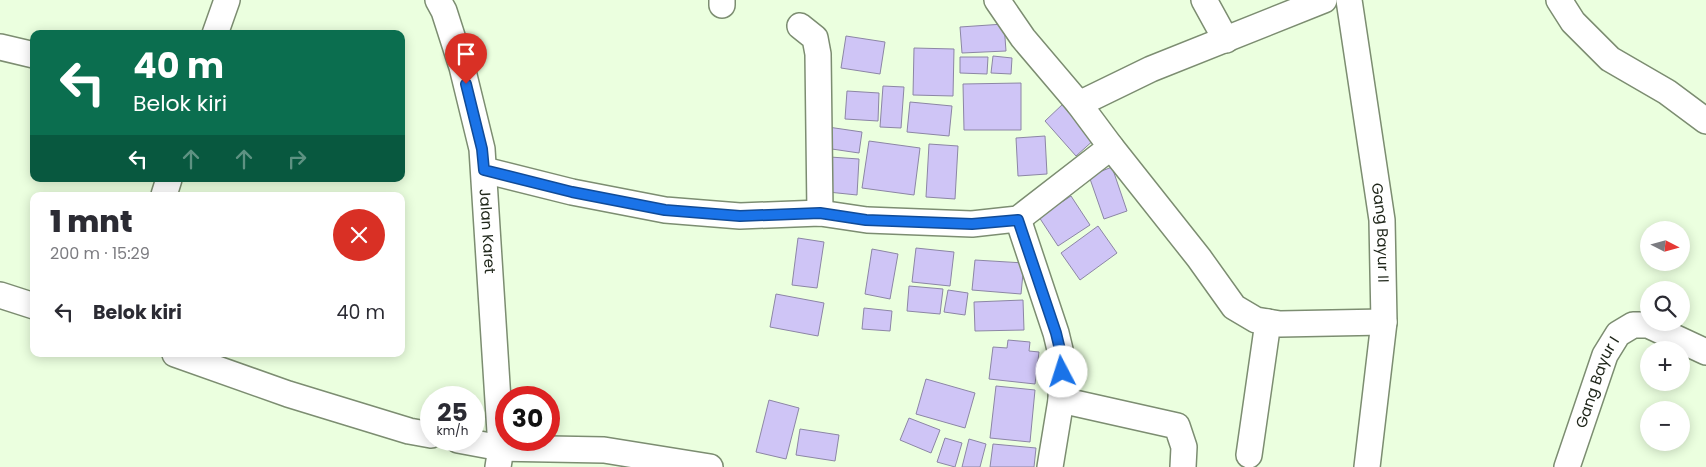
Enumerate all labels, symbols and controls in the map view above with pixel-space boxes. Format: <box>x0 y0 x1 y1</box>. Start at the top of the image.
pin <box>445 33 487 84</box>
icon: arrive <box>452 40 480 68</box>
text: 40 m <box>133 41 224 90</box>
icon: left <box>50 50 115 115</box>
text: Belok kiri <box>133 88 227 119</box>
icon: left <box>124 145 152 173</box>
icon: ahead <box>177 145 205 173</box>
icon: ahead <box>230 145 258 173</box>
icon: right <box>283 145 311 173</box>
street label: Gang Bayur II <box>1367 181 1394 283</box>
street label: Jalan Karet <box>475 188 501 274</box>
text: 1 mnt <box>50 200 133 243</box>
button: close <box>333 209 385 261</box>
north arrow <box>1640 221 1690 271</box>
map controls <box>1640 221 1690 451</box>
text: 200 m · 15:29 <box>50 242 150 265</box>
button: search <box>1640 281 1690 331</box>
icon: left <box>50 298 78 326</box>
text: Belok kiri <box>93 299 182 326</box>
text: 40 m <box>336 299 385 326</box>
street label: Gang Bayur I <box>1570 332 1624 431</box>
button: + <box>1640 341 1690 391</box>
position arrow <box>1035 345 1087 397</box>
speed limit sign: 30 <box>495 386 560 451</box>
text: 25 <box>437 395 468 430</box>
button: − <box>1640 401 1690 451</box>
text: km/h <box>437 422 468 439</box>

